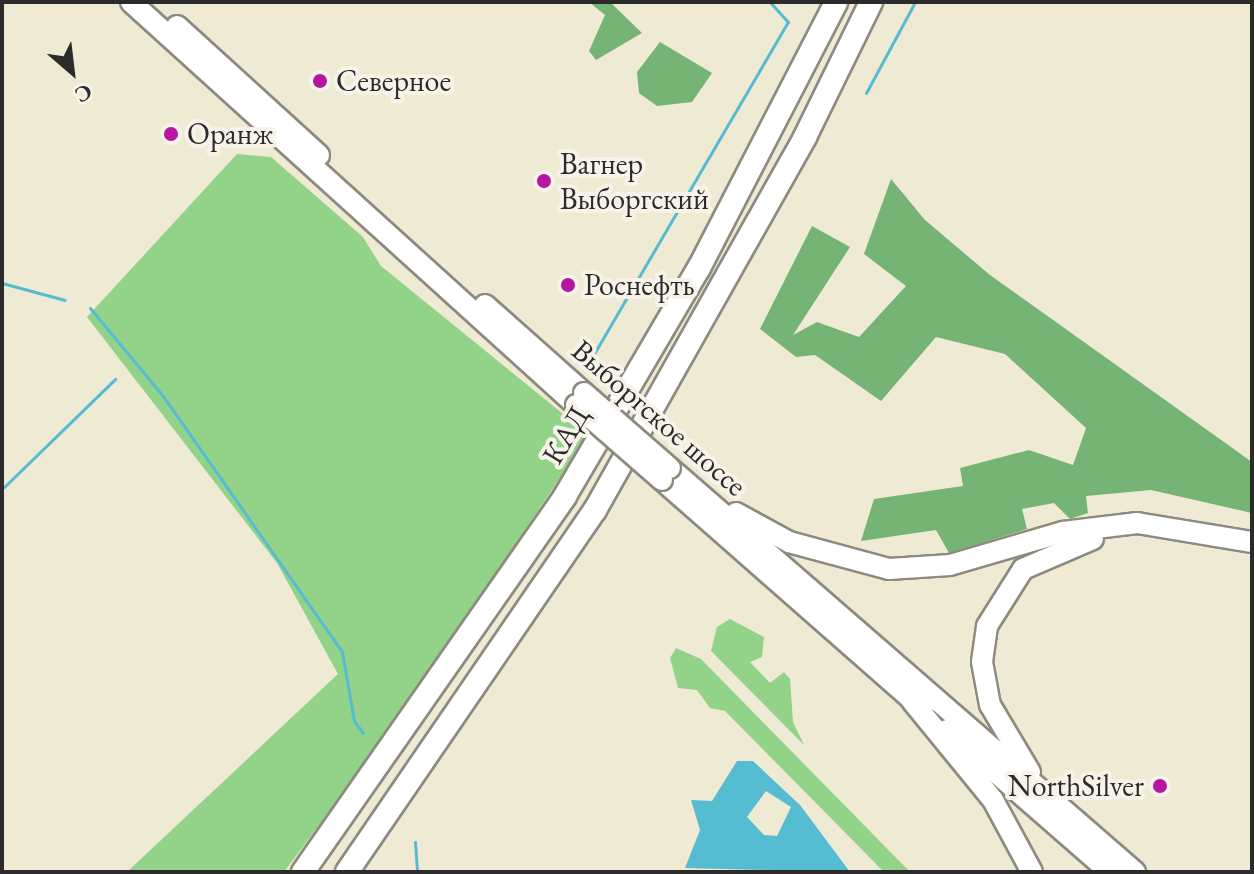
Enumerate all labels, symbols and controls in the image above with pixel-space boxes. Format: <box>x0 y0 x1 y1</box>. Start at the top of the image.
north arrow <box>32 32 112 112</box>
place label: Северное <box>336 63 451 99</box>
marker: Северное <box>311 72 329 90</box>
text: С <box>70 77 97 110</box>
place label: Оранж <box>187 116 273 152</box>
marker: Оранж <box>162 125 180 143</box>
place label: Вагнер Выборгский <box>560 146 709 216</box>
marker: Вагнер Выборгский <box>535 172 553 190</box>
place label: Роснефть <box>584 267 695 303</box>
marker: Роснефть <box>559 276 577 294</box>
street label: Выборгское шоссе <box>564 332 754 504</box>
street label: КАД <box>535 399 597 471</box>
place label: NorthSilver <box>1008 768 1144 804</box>
marker: NorthSilver <box>1151 777 1169 795</box>

